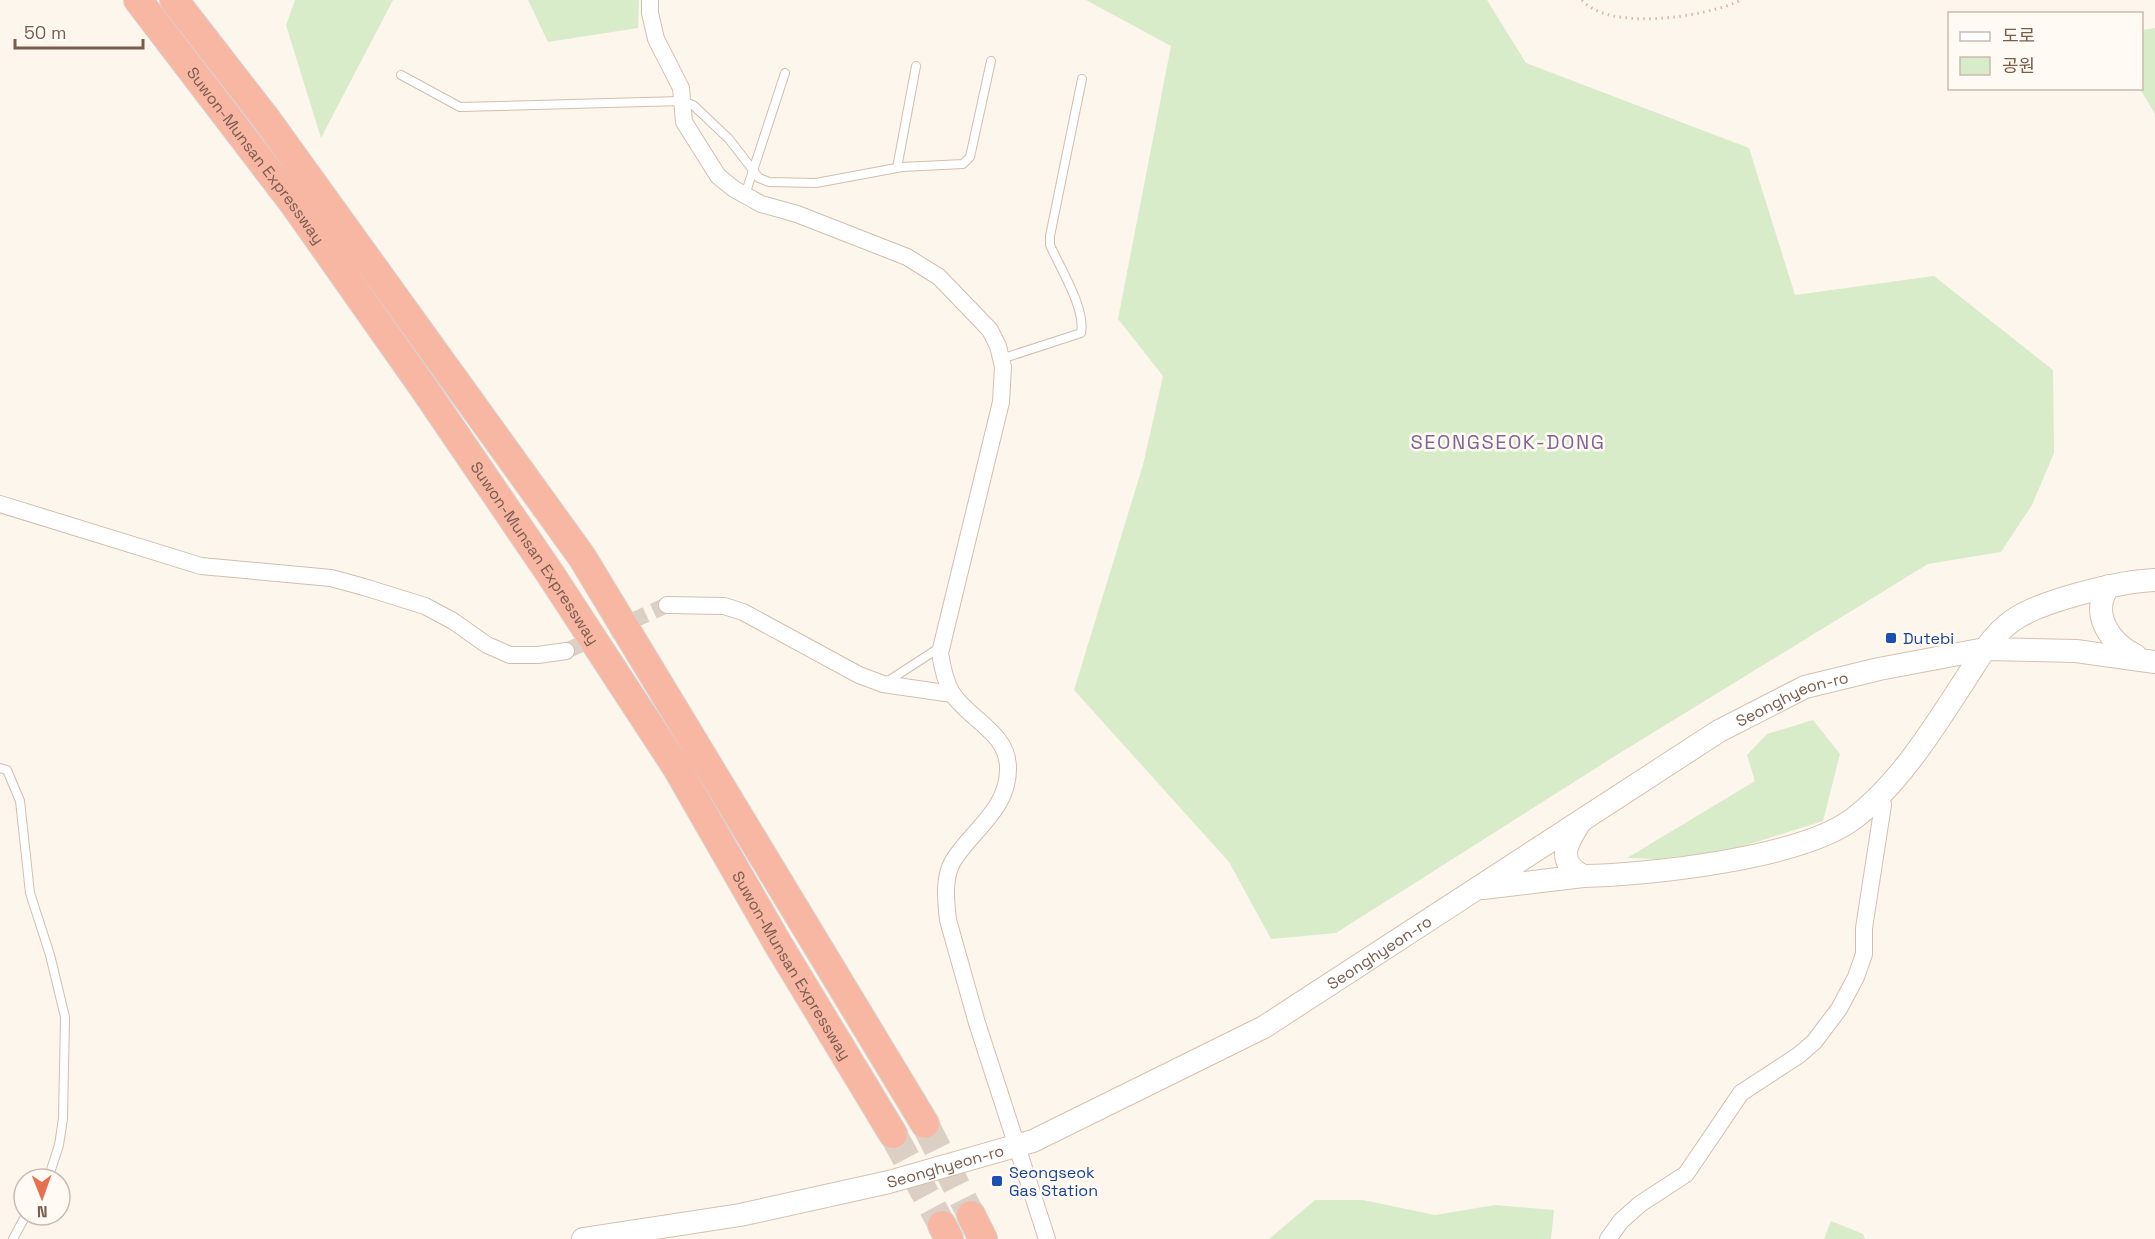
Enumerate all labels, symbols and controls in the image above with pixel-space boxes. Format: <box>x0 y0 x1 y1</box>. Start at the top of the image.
scale bar <box>15 12 142 50</box>
legend <box>1948 12 2143 90</box>
text: 50 m <box>24 21 66 44</box>
text: 도로 <box>2002 24 2035 47</box>
text: 공원 <box>2002 54 2035 77</box>
street label: Suwon-Munsan Expressway <box>182 63 329 248</box>
district label: SEONGSEOK-DONG <box>1411 429 1605 455</box>
street label: Suwon-Munsan Expressway <box>466 457 604 649</box>
place label: Dutebi <box>1903 628 1954 649</box>
marker: Dutebi <box>1884 631 1898 645</box>
street label: Seonghyeon-ro <box>1732 666 1850 731</box>
street label: Suwon-Munsan Expressway <box>728 867 856 1064</box>
street label: Seonghyeon-ro <box>1323 910 1435 994</box>
street label: Seonghyeon-ro <box>884 1139 1006 1193</box>
place label: Seongseok Gas Station <box>1009 1162 1098 1201</box>
north arrow <box>12 1167 72 1227</box>
marker: Seongseok Gas Station <box>990 1174 1004 1188</box>
text: N <box>37 1201 48 1222</box>

